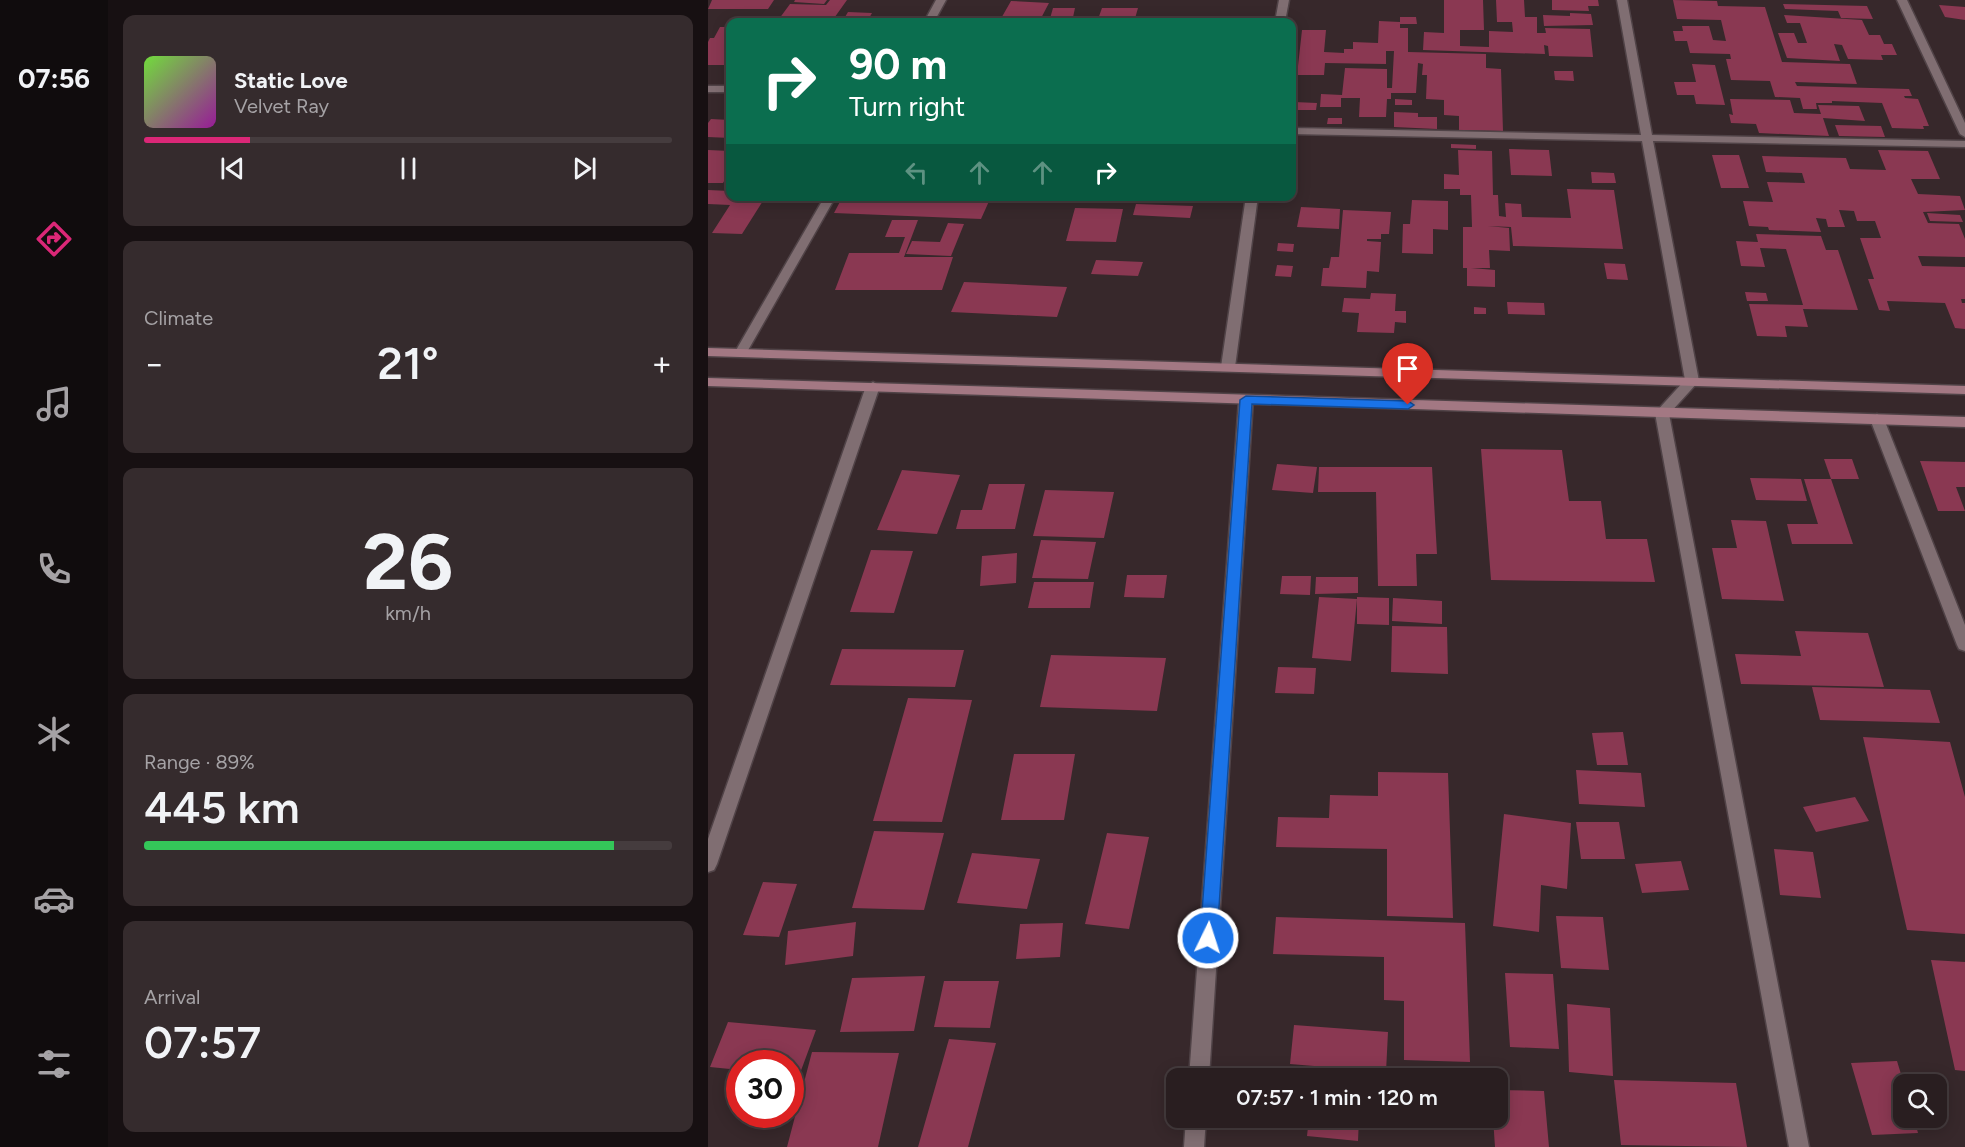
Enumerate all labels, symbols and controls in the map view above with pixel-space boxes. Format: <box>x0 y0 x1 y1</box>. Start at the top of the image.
text: 90 m <box>849 39 947 90</box>
icon: right <box>750 42 828 120</box>
text: 07:56 <box>18 62 90 95</box>
text: Static Love <box>234 67 348 94</box>
text: Turn right <box>849 90 965 123</box>
text: Velvet Ray <box>234 94 329 118</box>
icon: previous <box>216 152 249 185</box>
icon: pause <box>392 152 425 185</box>
icon: next <box>568 152 601 185</box>
icon: left <box>900 156 933 189</box>
icon: ahead <box>963 156 996 189</box>
icon: ahead <box>1026 156 1059 189</box>
icon: right <box>1089 156 1122 189</box>
icon: directions <box>33 218 75 260</box>
text: Climate <box>144 306 213 330</box>
text: 21° <box>377 336 439 390</box>
pin <box>1382 343 1433 405</box>
text: − <box>144 344 165 383</box>
text: + <box>651 344 672 383</box>
icon: arrive <box>1391 352 1424 385</box>
icon: music <box>33 383 75 425</box>
text: 26 <box>363 515 453 609</box>
icon: phone <box>33 548 75 590</box>
text: km/h <box>385 601 431 625</box>
icon: climate <box>33 713 75 755</box>
text: Range · 89% <box>144 750 255 774</box>
text: 445 km <box>144 780 300 834</box>
icon: car <box>33 878 75 920</box>
position arrow <box>1176 906 1240 970</box>
text: Arrival <box>144 985 200 1009</box>
text: 07:57 <box>144 1015 261 1069</box>
icon: filters <box>33 1043 75 1085</box>
speed limit sign: 30 <box>726 1050 804 1128</box>
map controls <box>1893 1074 1947 1128</box>
button: search <box>1893 1074 1947 1128</box>
text: 07:57 · 1 min · 120 m <box>1236 1084 1438 1111</box>

